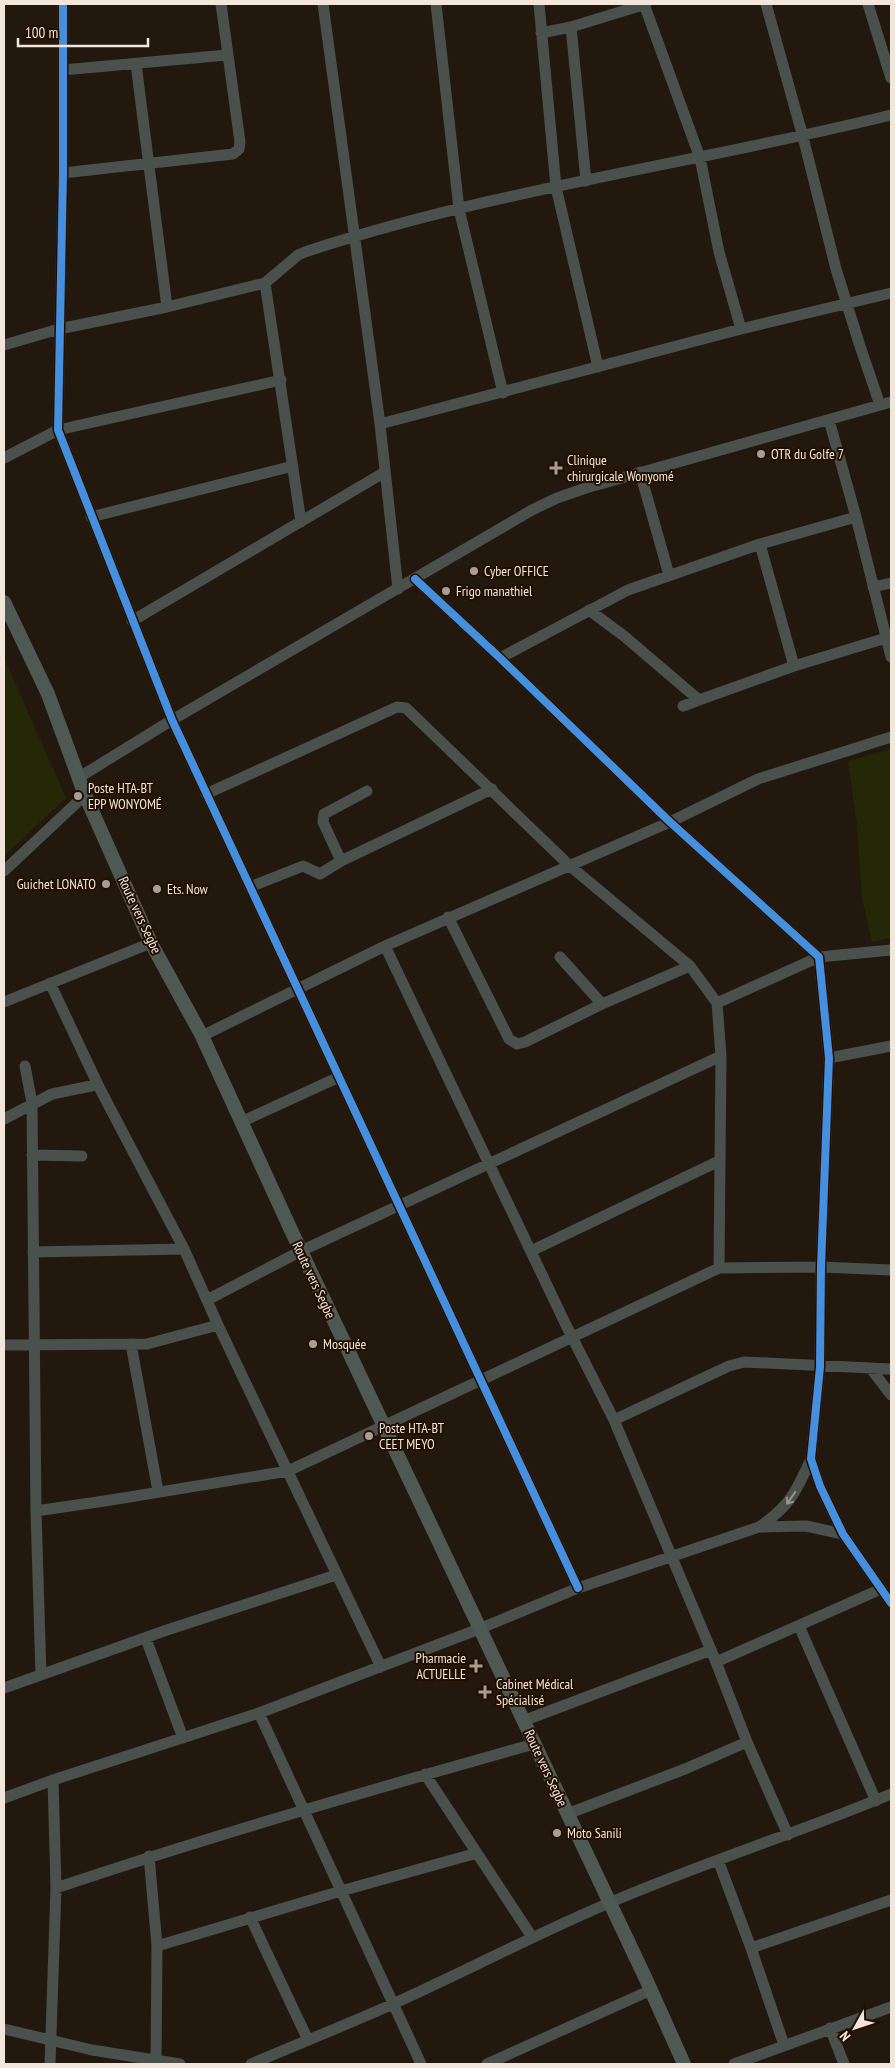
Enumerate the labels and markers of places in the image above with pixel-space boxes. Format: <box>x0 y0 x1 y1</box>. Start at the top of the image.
place label: OTR du Golfe 7 <box>771 445 844 463</box>
marker: OTR du Golfe 7 <box>755 448 767 460</box>
place label: Clinique chirurgicale Wonyomé <box>567 451 674 485</box>
marker: Clinique chirurgicale Wonyomé <box>549 461 563 475</box>
place label: Cyber OFFICE <box>484 562 549 580</box>
marker: Cyber OFFICE <box>468 565 480 577</box>
place label: Frigo manathiel <box>456 582 533 600</box>
marker: Frigo manathiel <box>440 585 452 597</box>
place label: Poste HTA-BT EPP WONYOMÉ <box>88 779 162 813</box>
marker: Poste HTA-BT EPP WONYOMÉ <box>72 790 84 802</box>
place label: Guichet LONATO <box>17 875 96 893</box>
marker: Guichet LONATO <box>100 878 112 890</box>
place label: Ets. Now <box>167 880 209 898</box>
marker: Ets. Now <box>151 883 163 895</box>
place label: Mosquée <box>323 1335 366 1353</box>
marker: Mosquée <box>307 1338 319 1350</box>
place label: Poste HTA-BT CEET MEYO <box>379 1419 445 1453</box>
marker: Poste HTA-BT CEET MEYO <box>363 1430 375 1442</box>
place label: Pharmacie ACTUELLE <box>416 1649 466 1683</box>
marker: Pharmacie ACTUELLE <box>470 1660 482 1672</box>
place label: Cabinet Médical Spécialisé <box>496 1675 574 1709</box>
marker: Cabinet Médical Spécialisé <box>478 1685 492 1699</box>
place label: Moto Sanili <box>567 1824 622 1842</box>
marker: Moto Sanili <box>551 1827 563 1839</box>

